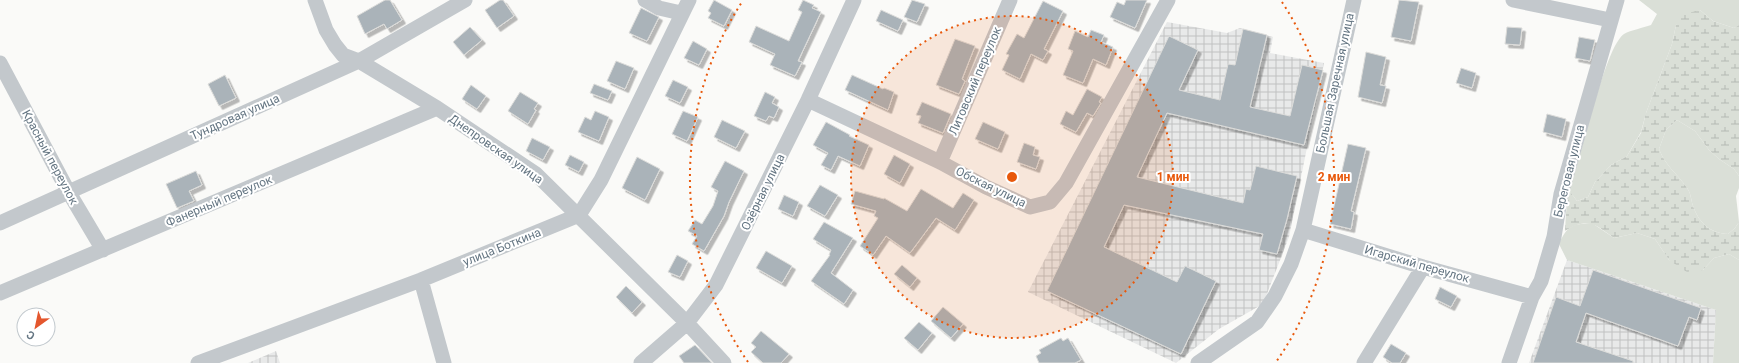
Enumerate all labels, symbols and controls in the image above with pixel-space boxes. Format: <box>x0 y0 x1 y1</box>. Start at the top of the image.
street label: Большая Заречная улица <box>1313 12 1357 154</box>
street label: Литовский переулок <box>946 24 1004 137</box>
street label: Тундровая улица <box>188 91 282 143</box>
street label: Красный переулок <box>19 107 81 207</box>
street label: Днепровская улица <box>446 111 546 187</box>
street label: Береговая улица <box>1551 123 1587 219</box>
street label: Озёрная улица <box>738 151 788 233</box>
street label: Обская улица <box>953 164 1029 210</box>
centre of rings <box>1005 170 1019 184</box>
text: 1 мин <box>1157 170 1189 184</box>
text: 2 мин <box>1318 170 1350 184</box>
street label: Фанерный переулок <box>164 172 275 230</box>
street label: улица Боткина <box>461 225 543 269</box>
street label: Игарский переулок <box>1363 242 1472 286</box>
north arrow <box>16 307 56 347</box>
text: С <box>24 328 37 342</box>

